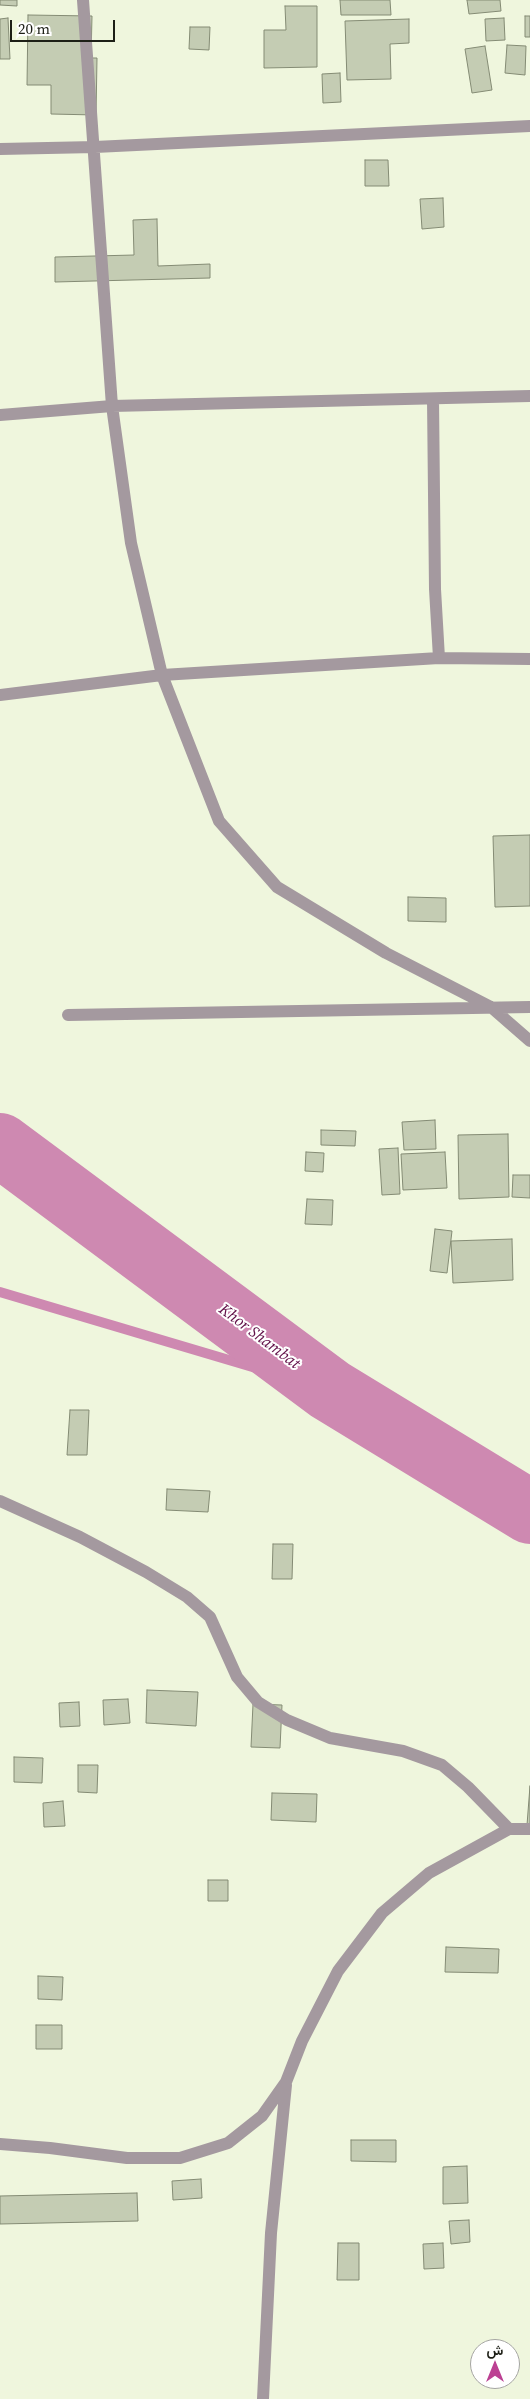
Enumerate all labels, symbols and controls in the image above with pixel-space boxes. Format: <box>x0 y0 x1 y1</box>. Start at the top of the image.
scale bar <box>12 10 118 42</box>
text: 20 m <box>18 18 50 39</box>
water label: Khor Shambat <box>215 1300 303 1374</box>
north arrow <box>470 2339 520 2389</box>
text: ش <box>487 2340 503 2360</box>

